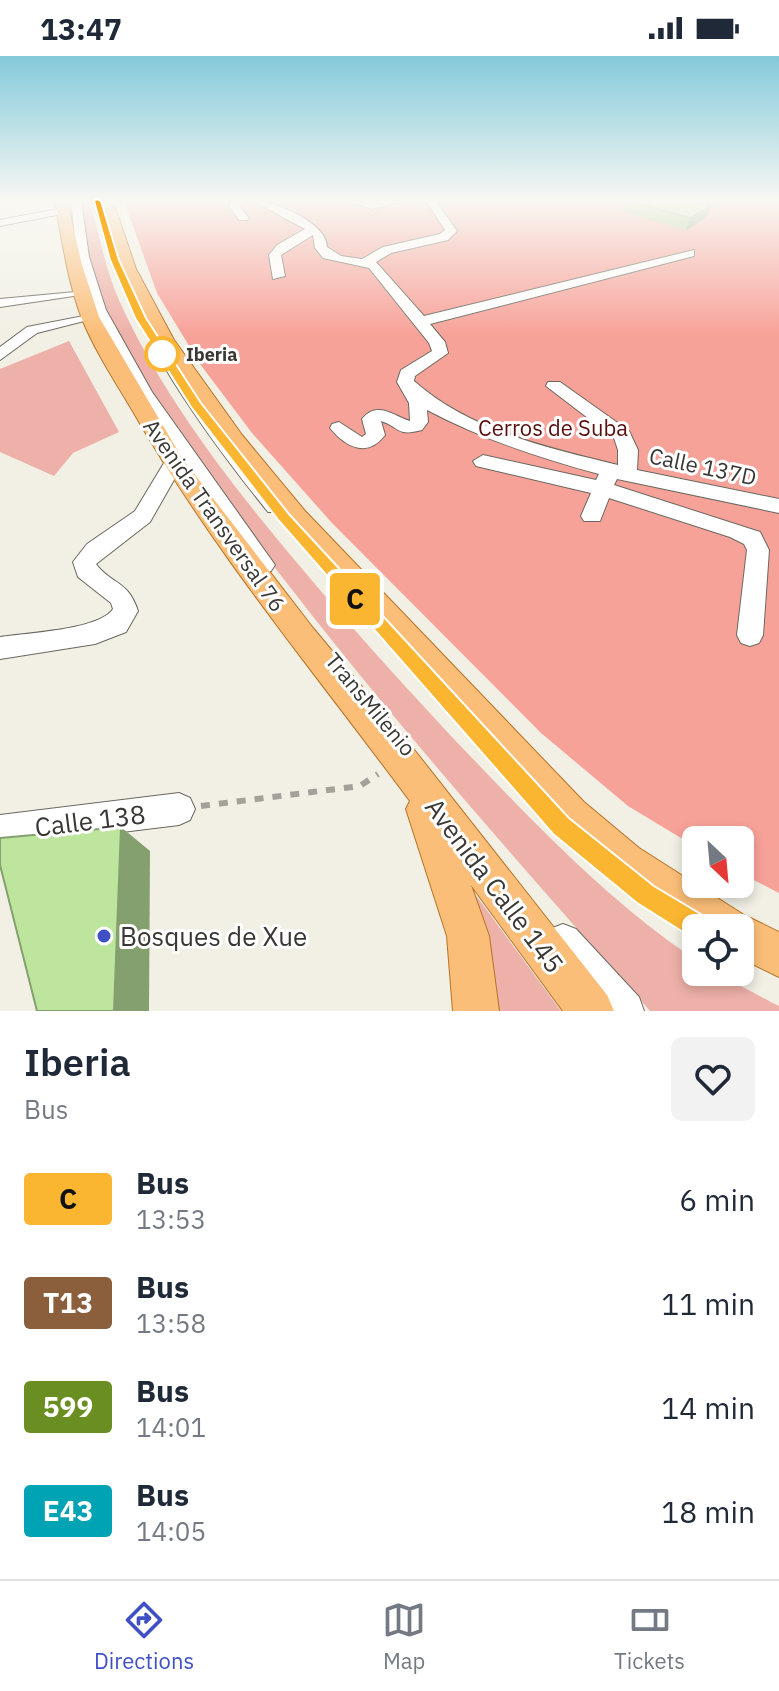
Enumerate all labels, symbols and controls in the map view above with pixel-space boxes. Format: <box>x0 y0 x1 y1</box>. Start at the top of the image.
text: 13:47 <box>40 9 122 48</box>
marker: Iberia <box>145 337 179 371</box>
place label: Iberia <box>186 343 238 366</box>
street label: Avenida Transversal 76 <box>137 413 293 617</box>
park label: Cerros de Suba <box>478 413 628 442</box>
street label: Calle 137D <box>647 440 759 492</box>
line badge: C <box>329 573 381 625</box>
text: C <box>346 580 364 617</box>
street label: TransMilenio <box>319 646 423 762</box>
street label: Avenida Calle 145 <box>418 791 572 979</box>
street label: Calle 138 <box>33 796 147 844</box>
north arrow <box>682 826 754 898</box>
map controls <box>682 826 754 986</box>
button: locate <box>682 914 754 986</box>
place label: Bosques de Xue <box>120 919 307 953</box>
marker: Bosques de Xue <box>95 927 113 945</box>
text: Iberia <box>24 1037 131 1086</box>
button: heart <box>671 1037 755 1121</box>
text: Bus <box>24 1092 68 1126</box>
text: Bus <box>136 1163 189 1202</box>
text: C <box>59 1180 77 1217</box>
text: 6 min <box>679 1180 755 1219</box>
text: 13:53 <box>136 1202 206 1236</box>
text: Bus <box>136 1267 189 1306</box>
text: T13 <box>43 1284 93 1321</box>
text: 11 min <box>661 1284 755 1323</box>
text: 13:58 <box>136 1306 206 1340</box>
text: Bus <box>136 1371 189 1410</box>
text: 599 <box>43 1388 93 1425</box>
text: 14 min <box>661 1388 755 1427</box>
text: 14:01 <box>136 1410 206 1444</box>
text: Bus <box>136 1475 189 1514</box>
text: E43 <box>43 1492 93 1529</box>
text: 18 min <box>661 1492 755 1531</box>
text: 14:05 <box>136 1514 206 1548</box>
tab: Directions <box>94 1598 194 1675</box>
tab: Map <box>382 1598 426 1675</box>
tab: Tickets <box>614 1598 685 1675</box>

